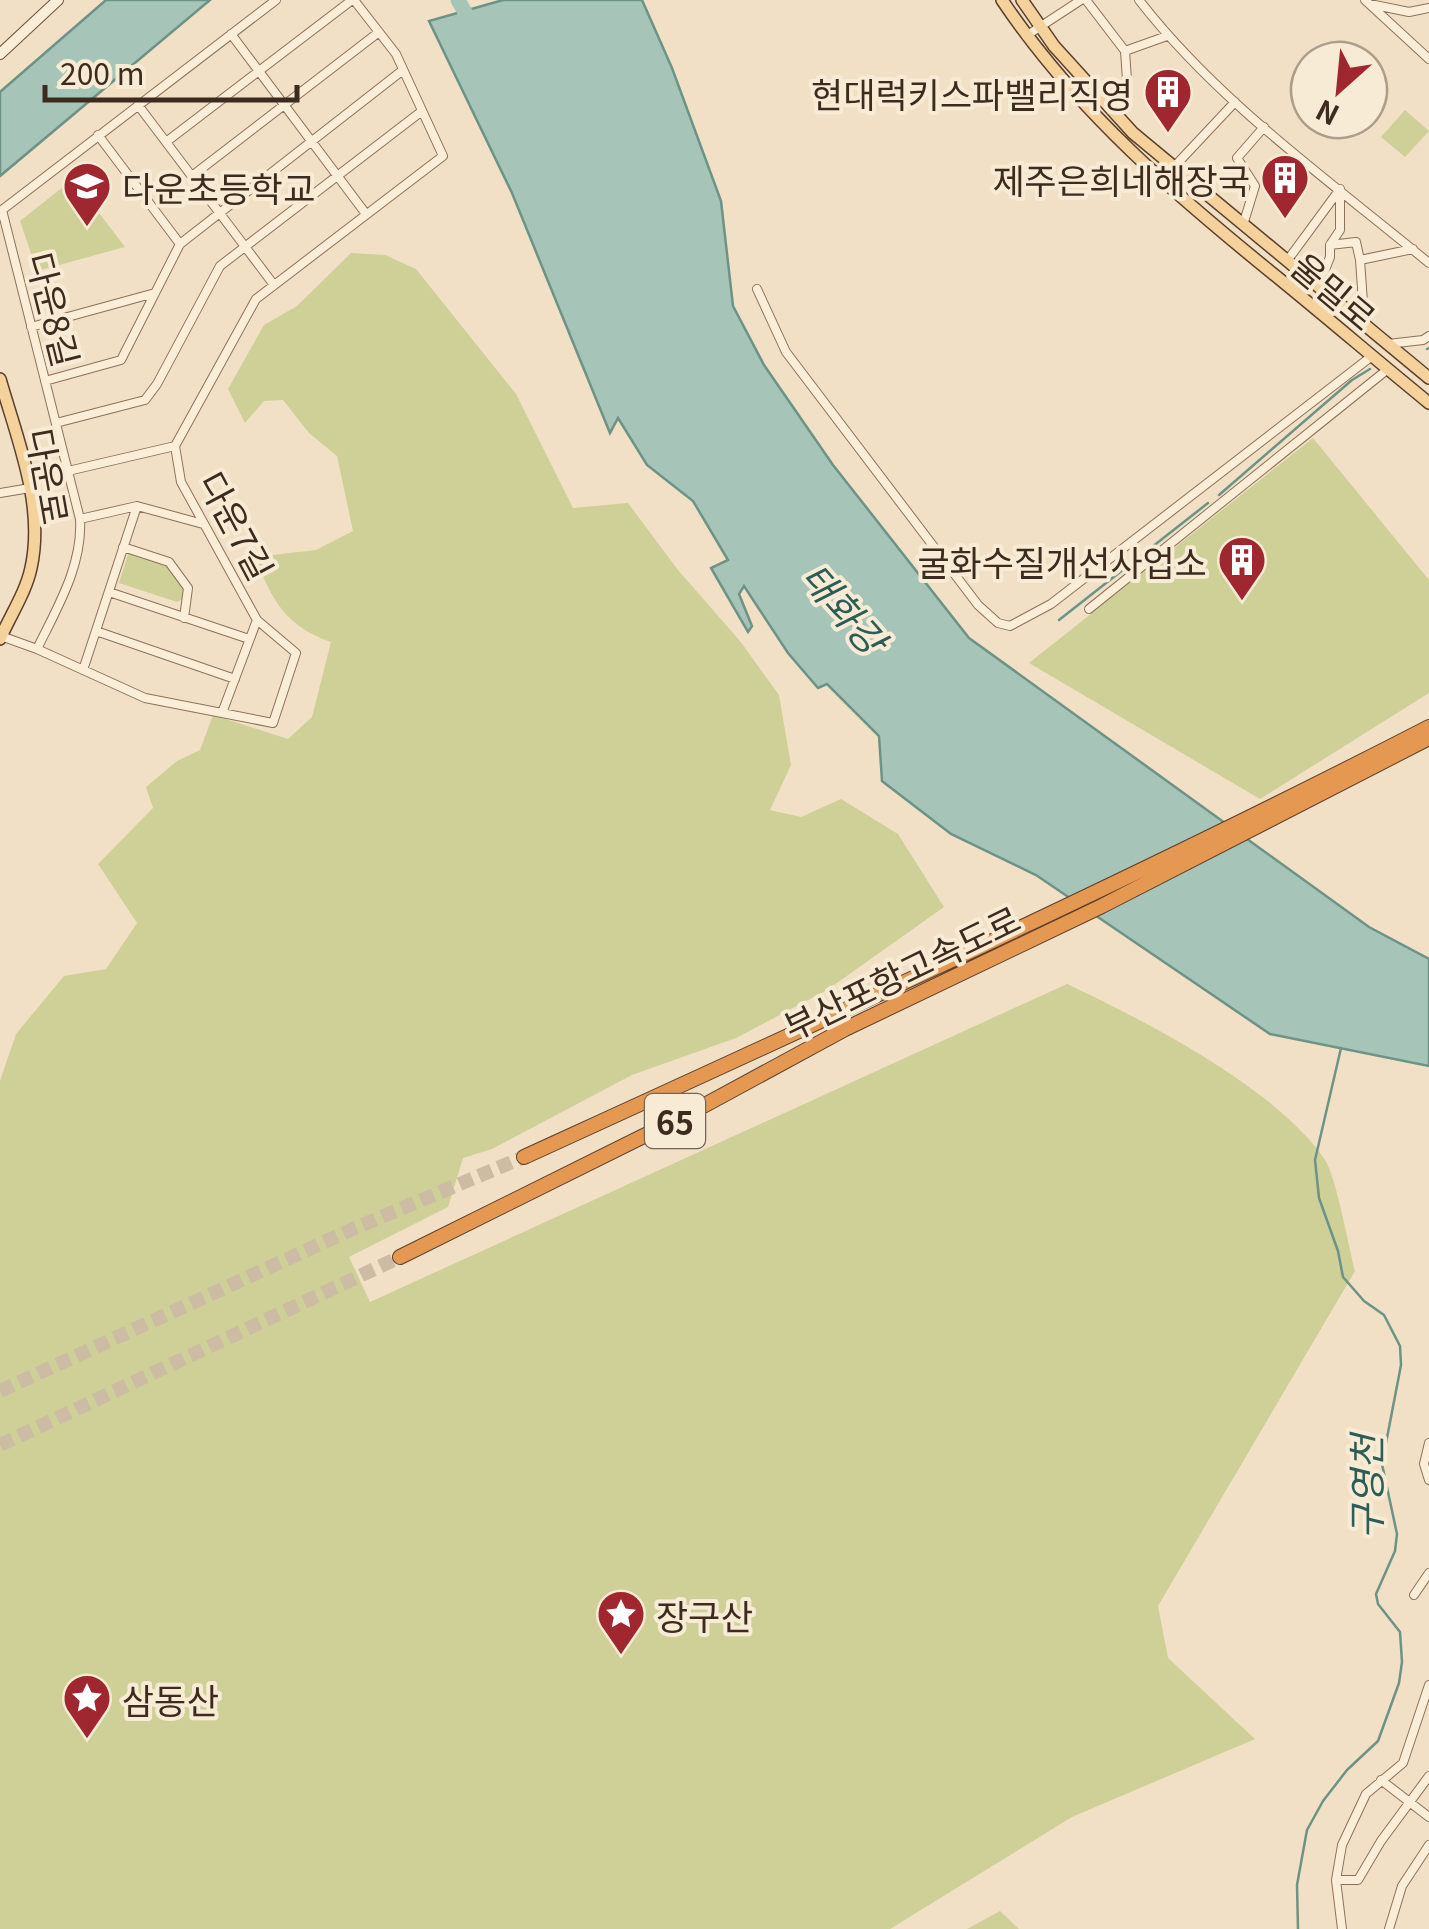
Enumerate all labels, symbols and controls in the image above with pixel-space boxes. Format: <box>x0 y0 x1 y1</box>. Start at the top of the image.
scale bar <box>45 40 298 102</box>
north arrow <box>1289 40 1389 140</box>
text: 200 m <box>60 50 144 94</box>
building icon: 현대럭키스파밸리직영 <box>1142 66 1194 134</box>
place label: 현대럭키스파밸리직영 <box>811 67 1133 118</box>
text: N <box>1308 91 1345 137</box>
building icon: 제주은희네해장국 <box>1259 152 1311 220</box>
place label: 제주은희네해장국 <box>992 153 1250 204</box>
school or university icon: 다운초등학교 <box>61 160 113 228</box>
place label: 다운초등학교 <box>122 161 315 212</box>
street label: 울밀로 <box>1282 239 1388 341</box>
street label: 다운8길 <box>16 247 94 371</box>
street label: 다운로 <box>16 424 84 528</box>
street label: 다운7길 <box>188 462 288 588</box>
building icon: 굴화수질개선사업소 <box>1216 534 1268 602</box>
place label: 굴화수질개선사업소 <box>917 535 1207 586</box>
water label: 태화강 <box>790 549 903 668</box>
street label: 부산포항고속도로 <box>774 892 1028 1050</box>
road number: 65 <box>645 1094 705 1148</box>
water label: 구영천 <box>1337 1431 1392 1539</box>
place icon: 장구산 <box>595 1588 647 1656</box>
place label: 장구산 <box>656 1589 753 1640</box>
place icon: 삼동산 <box>61 1672 113 1740</box>
place label: 삼동산 <box>122 1673 219 1724</box>

